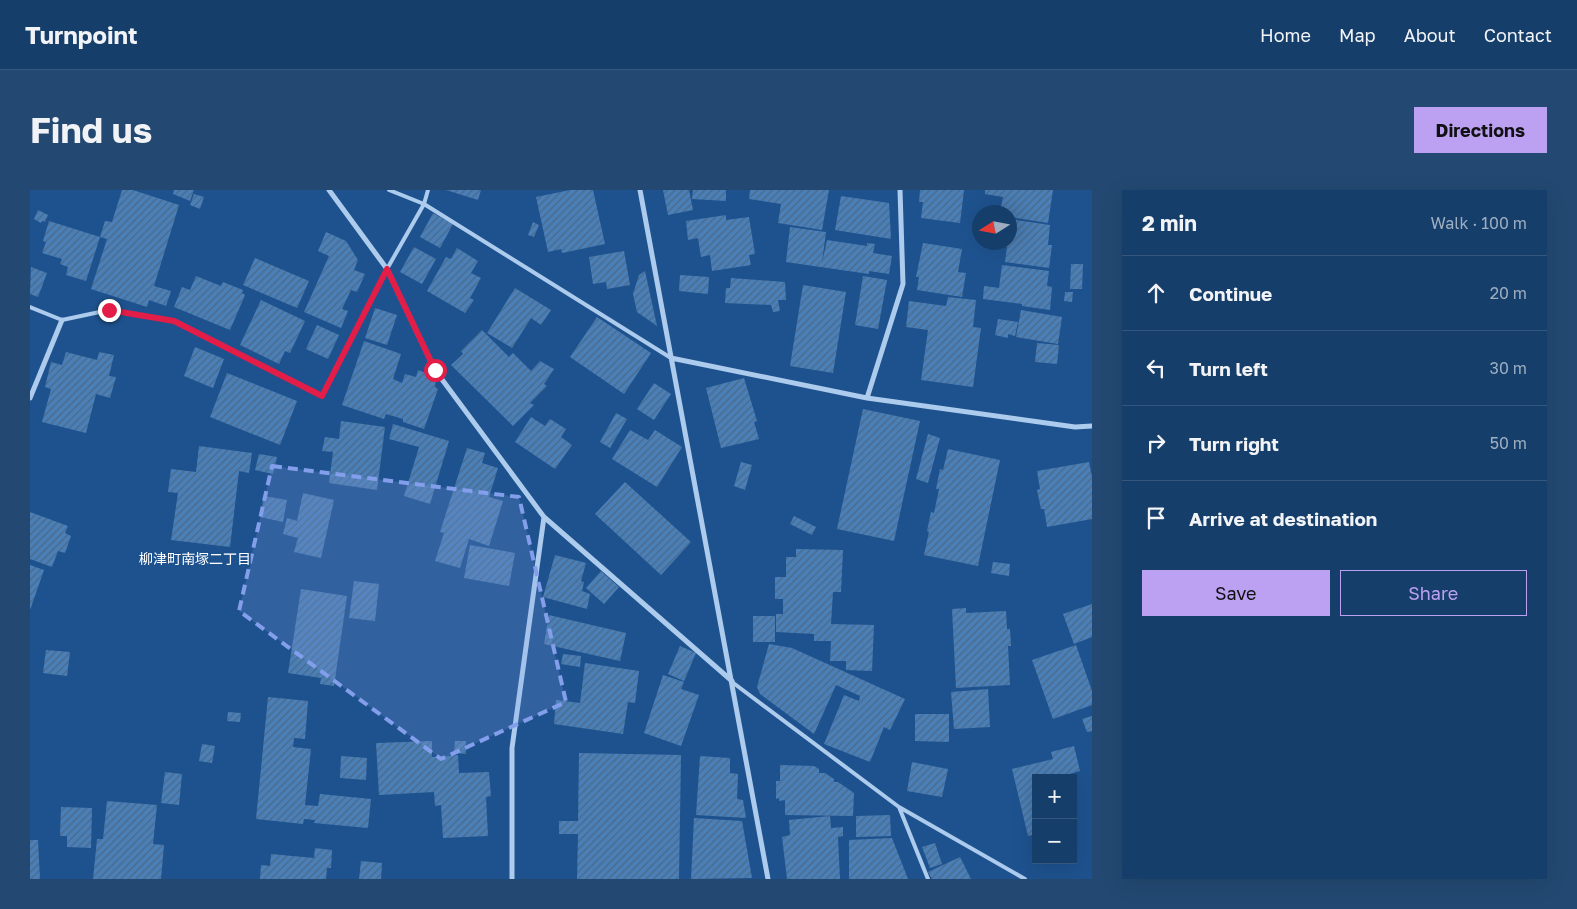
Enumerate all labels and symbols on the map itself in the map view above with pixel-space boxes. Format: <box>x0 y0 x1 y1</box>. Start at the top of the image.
north arrow <box>972 205 1017 250</box>
route end <box>98 299 121 322</box>
route start <box>424 359 447 382</box>
district label: 柳津町南塚二丁目 <box>139 550 251 567</box>

